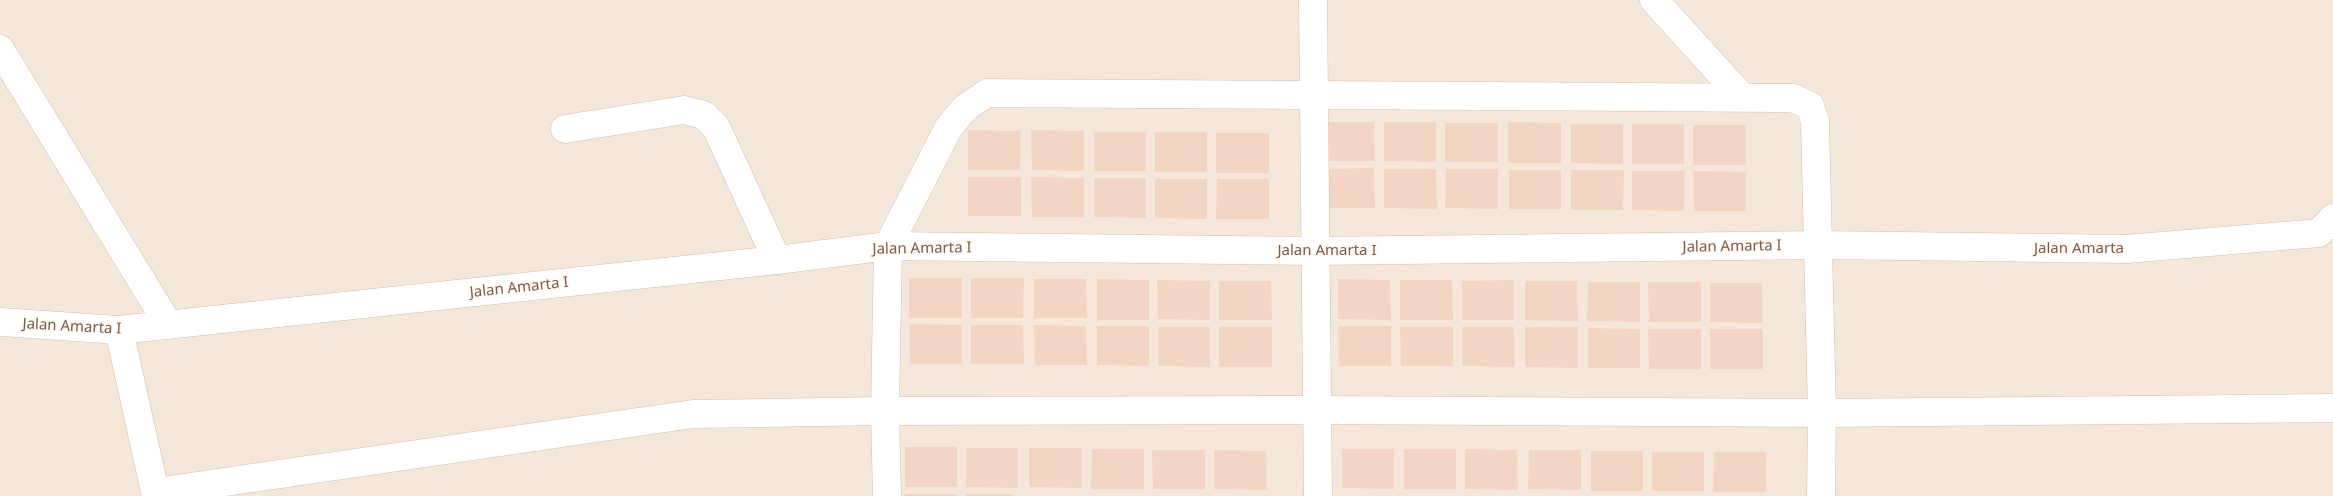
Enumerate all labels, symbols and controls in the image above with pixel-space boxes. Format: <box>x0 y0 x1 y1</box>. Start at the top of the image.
street label: Jalan Amarta I <box>1680 234 1782 256</box>
street label: Jalan Amarta I <box>870 236 972 258</box>
street label: Jalan Amarta <box>2032 237 2124 257</box>
street label: Jalan Amarta I <box>1275 239 1377 259</box>
street label: Jalan Amarta I <box>467 271 569 301</box>
street label: Jalan Amarta I <box>20 312 122 338</box>

